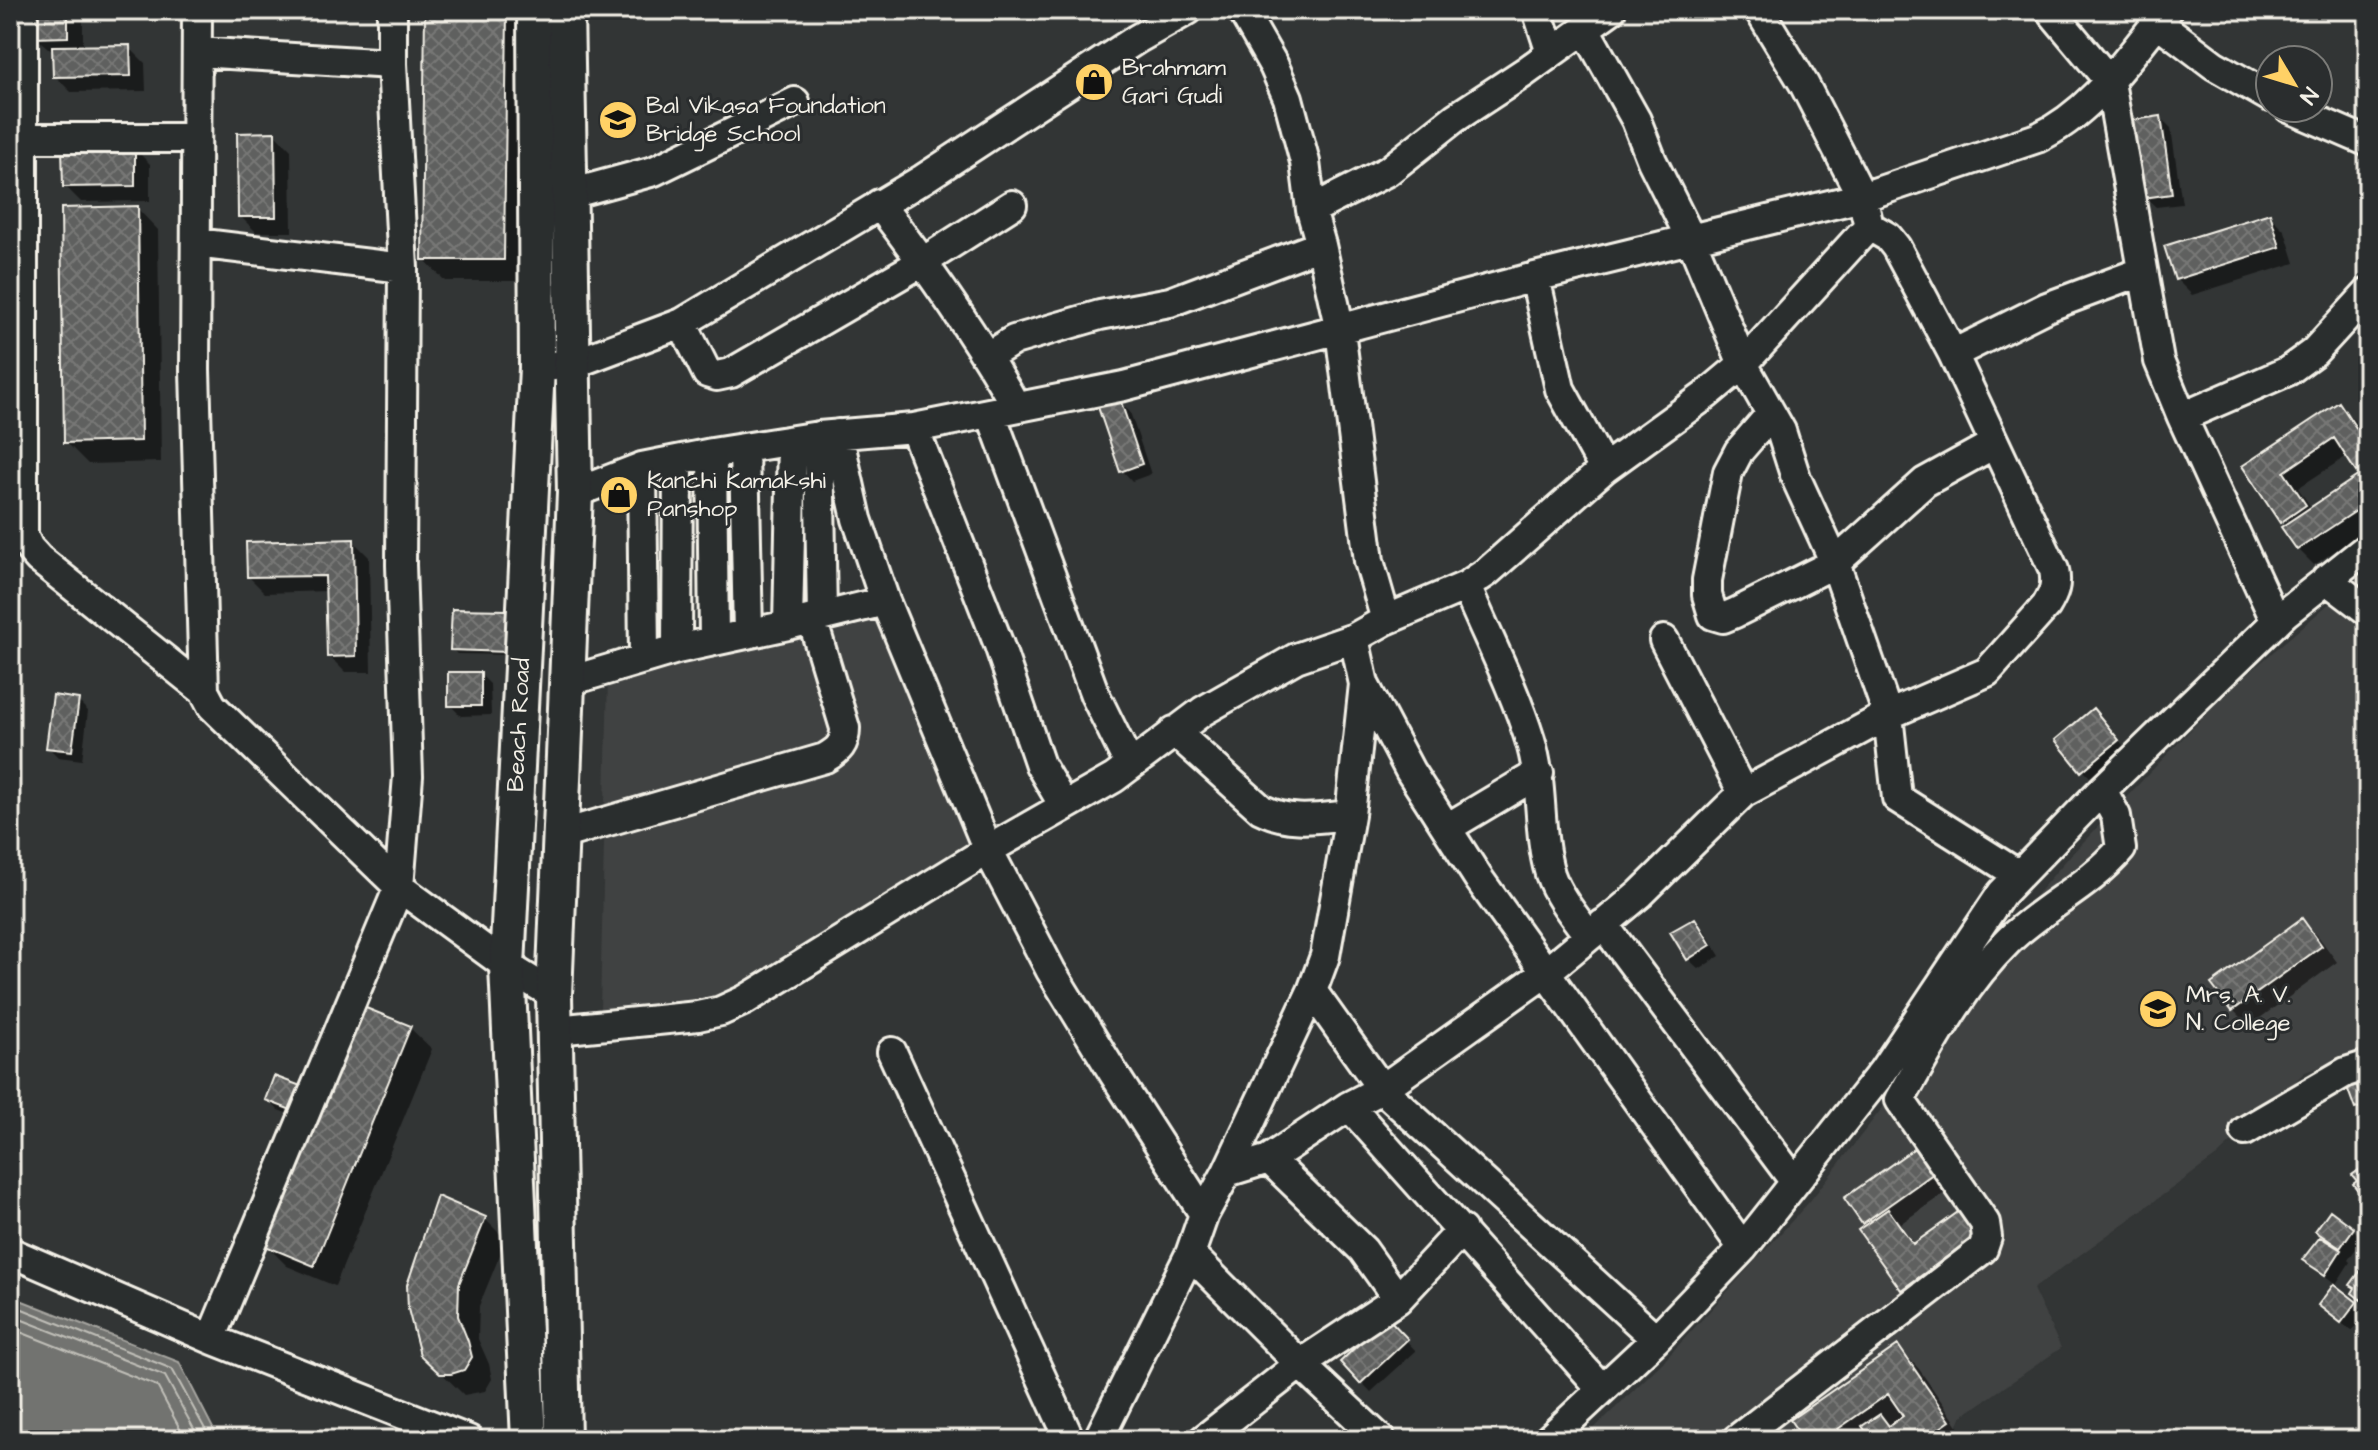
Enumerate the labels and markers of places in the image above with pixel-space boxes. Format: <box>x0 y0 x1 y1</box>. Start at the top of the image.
place label: Brahmam Gari Gudi <box>1122 51 1226 113</box>
shop icon: Brahmam Gari Gudi <box>1073 61 1115 103</box>
place label: Bal Vikasa Foundation Bridge School <box>646 89 886 152</box>
school or university icon: Bal Vikasa Foundation Bridge School <box>597 99 639 141</box>
place label: Kanchi Kamakshi Panshop <box>647 464 826 526</box>
shop icon: Kanchi Kamakshi Panshop <box>598 474 640 516</box>
place label: Mrs. A. V. N. College <box>2186 978 2291 1041</box>
school or university icon: Mrs. A. V. N. College <box>2137 988 2179 1030</box>

